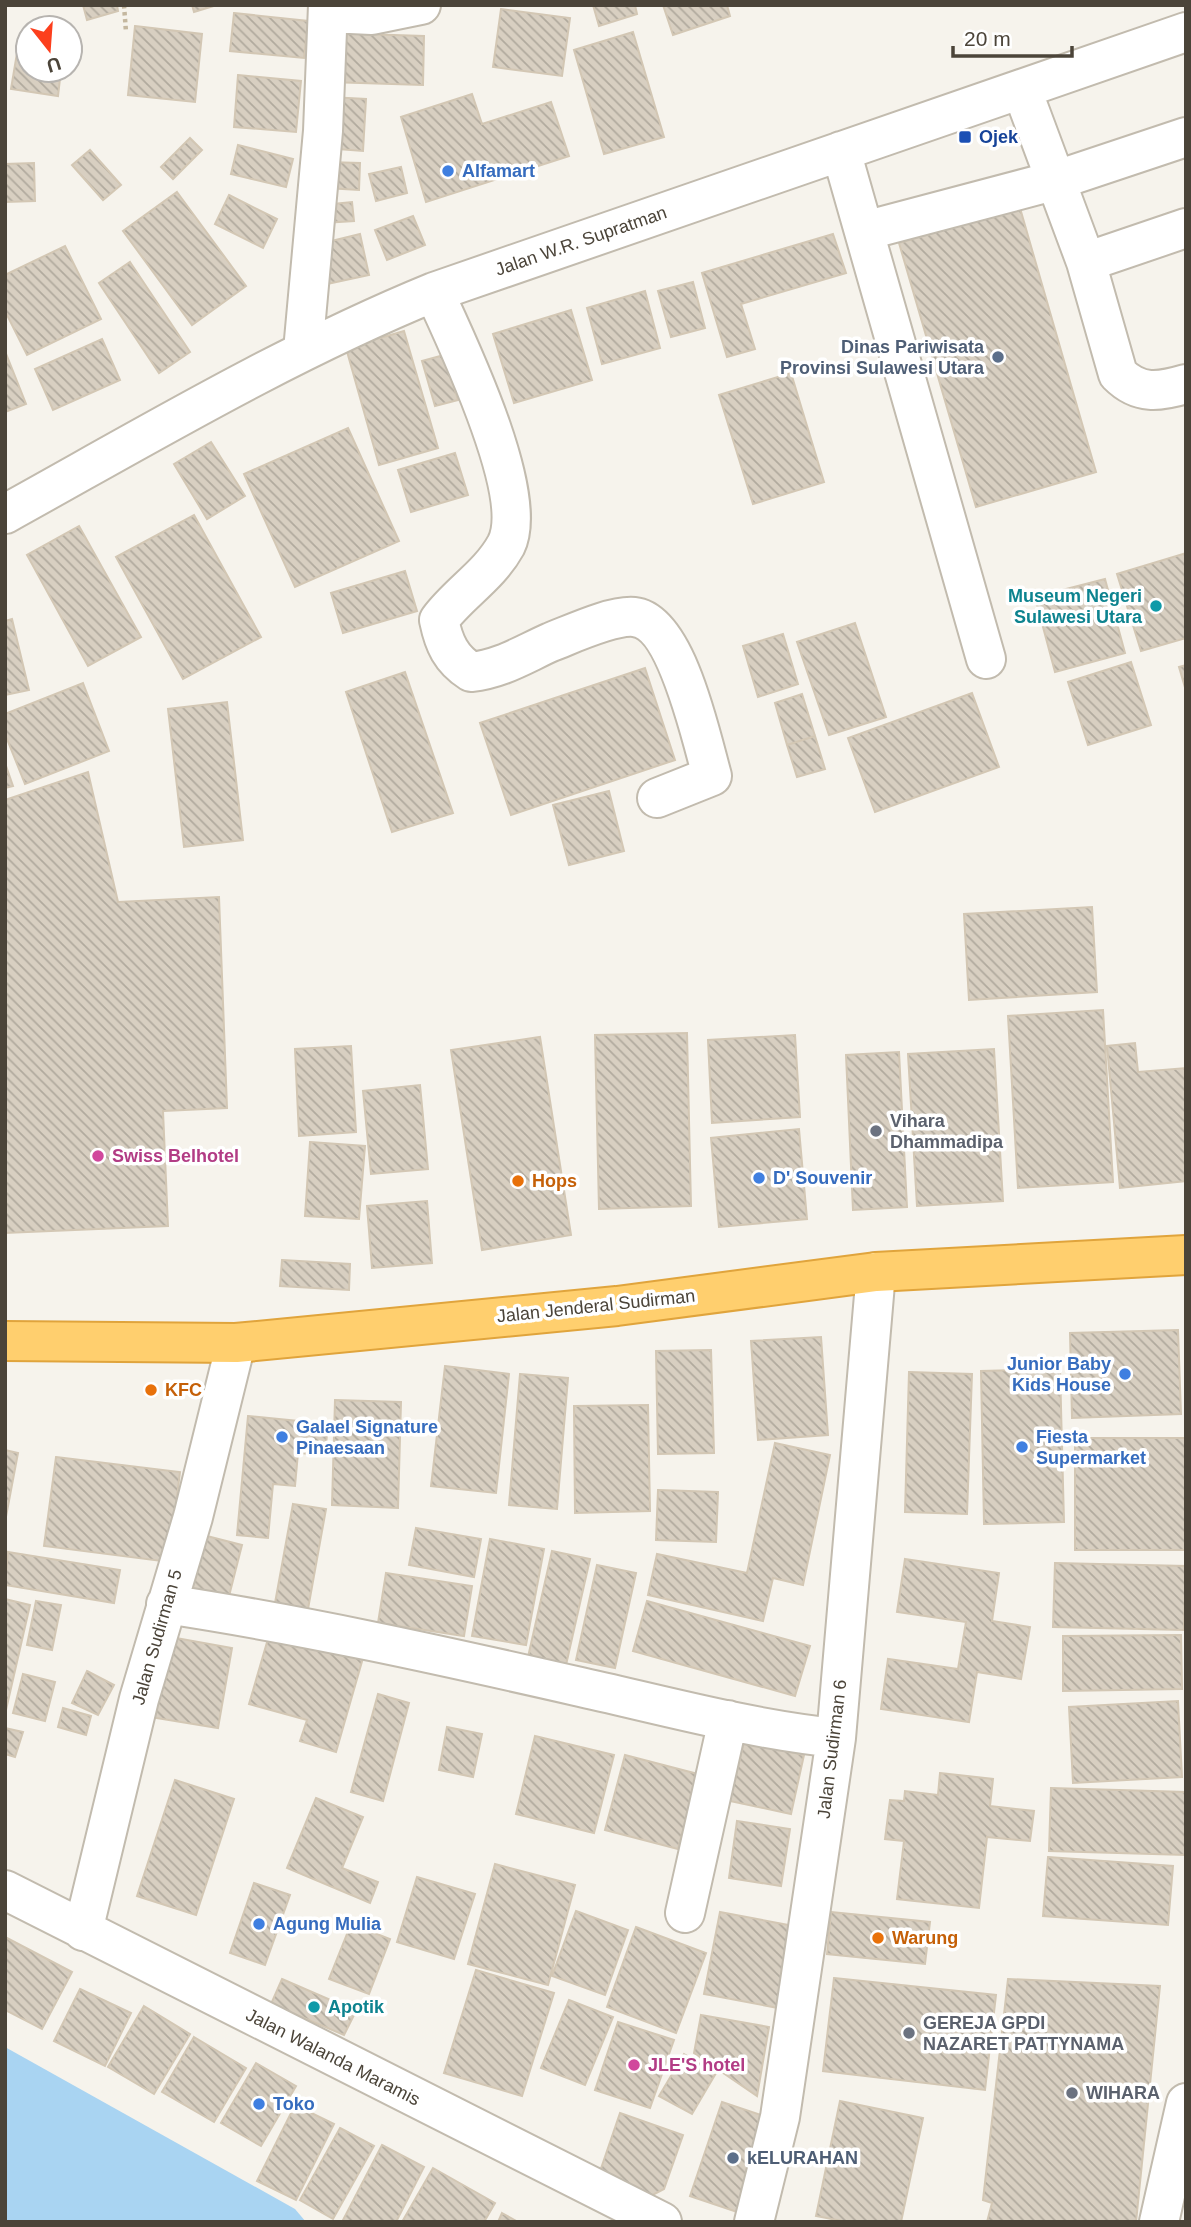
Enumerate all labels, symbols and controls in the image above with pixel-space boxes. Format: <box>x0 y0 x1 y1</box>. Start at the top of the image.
north arrow <box>14 14 84 84</box>
scale bar <box>953 14 1072 58</box>
text: 20 m <box>964 27 1011 50</box>
text: U <box>44 53 63 77</box>
place label: Ojek <box>979 127 1019 147</box>
marker: Ojek <box>957 129 973 145</box>
place label: Alfamart <box>462 161 535 181</box>
marker: Alfamart <box>440 163 456 179</box>
street label: Jalan W.R. Supratman <box>493 202 669 280</box>
place label: Dinas Pariwisata Provinsi Sulawesi Utara <box>780 337 985 378</box>
marker: Dinas Pariwisata Provinsi Sulawesi Utara <box>990 349 1006 365</box>
place label: Museum Negeri Sulawesi Utara <box>1008 586 1143 627</box>
marker: Museum Negeri Sulawesi Utara <box>1148 598 1164 614</box>
place label: Vihara Dhammadipa <box>890 1111 1004 1152</box>
marker: Vihara Dhammadipa <box>868 1123 884 1139</box>
place label: Swiss Belhotel <box>112 1146 239 1166</box>
marker: Swiss Belhotel <box>90 1148 106 1164</box>
place label: D' Souvenir <box>773 1168 872 1188</box>
marker: D' Souvenir <box>751 1170 767 1186</box>
place label: Hops <box>532 1171 577 1191</box>
marker: Hops <box>510 1173 526 1189</box>
street label: Jalan Jenderal Sudirman <box>496 1286 696 1326</box>
place label: Junior Baby Kids House <box>1007 1354 1111 1395</box>
marker: Junior Baby Kids House <box>1117 1366 1133 1382</box>
place label: KFC <box>165 1380 202 1400</box>
marker: KFC <box>143 1382 159 1398</box>
place label: Galael Signature Pinaesaan <box>296 1417 438 1458</box>
place label: Fiesta Supermarket <box>1036 1427 1146 1468</box>
marker: Galael Signature Pinaesaan <box>274 1429 290 1445</box>
marker: Fiesta Supermarket <box>1014 1439 1030 1455</box>
street label: Jalan Sudirman 5 <box>128 1567 186 1707</box>
street label: Jalan Sudirman 6 <box>814 1678 850 1820</box>
place label: Agung Mulia <box>273 1914 382 1934</box>
marker: Agung Mulia <box>251 1916 267 1932</box>
place label: Warung <box>892 1928 958 1948</box>
marker: Warung <box>870 1930 886 1946</box>
place label: Apotik <box>328 1997 385 2017</box>
marker: Apotik <box>306 1999 322 2015</box>
street label: Jalan Walanda Maramis <box>243 2004 423 2110</box>
place label: GEREJA GPDI NAZARET PATTYNAMA <box>923 2013 1124 2054</box>
marker: GEREJA GPDI NAZARET PATTYNAMA <box>901 2025 917 2041</box>
place label: JLE'S hotel <box>648 2055 745 2075</box>
marker: JLE'S hotel <box>626 2057 642 2073</box>
place label: WIHARA <box>1086 2083 1160 2103</box>
marker: WIHARA <box>1064 2085 1080 2101</box>
place label: Toko <box>273 2094 315 2114</box>
marker: Toko <box>251 2096 267 2112</box>
place label: kELURAHAN <box>747 2148 858 2168</box>
marker: kELURAHAN <box>725 2150 741 2166</box>

